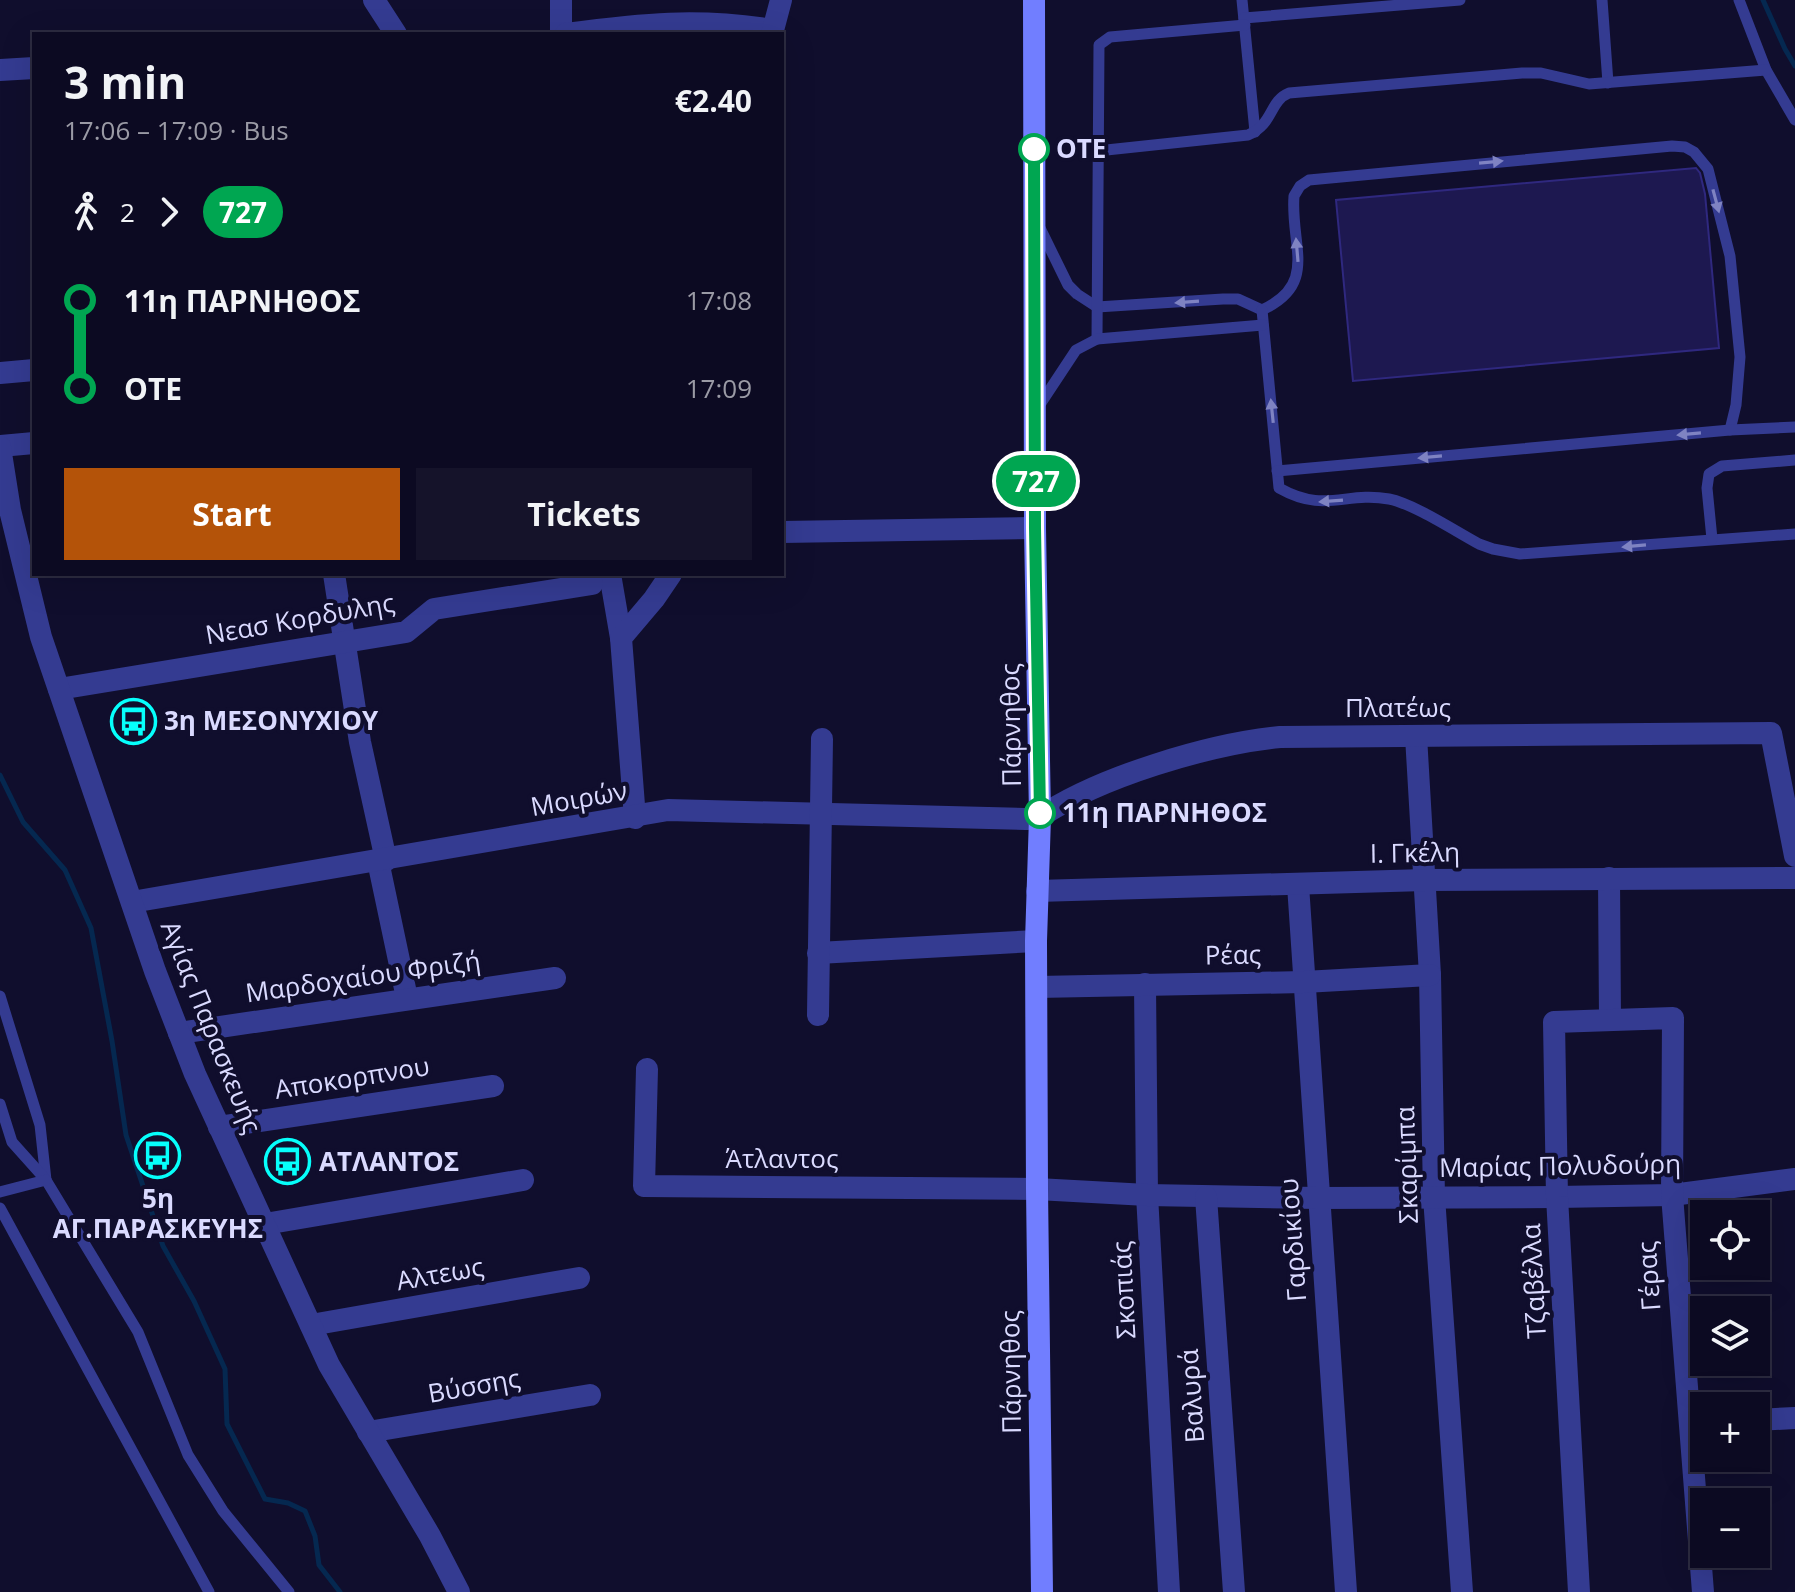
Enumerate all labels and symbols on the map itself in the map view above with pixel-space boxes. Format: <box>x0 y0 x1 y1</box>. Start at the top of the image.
place label: ΟΤΕ <box>1056 130 1106 166</box>
marker: ΟΤΕ <box>1019 134 1049 164</box>
one-way arrow <box>1479 155 1504 168</box>
one-way arrow <box>1711 189 1723 214</box>
one-way arrow <box>1290 237 1303 262</box>
one-way arrow <box>1174 296 1199 309</box>
one-way arrow <box>1265 398 1278 423</box>
one-way arrow <box>1676 427 1701 440</box>
one-way arrow <box>1418 451 1443 464</box>
line badge: 727 <box>990 455 1082 507</box>
one-way arrow <box>1318 495 1343 508</box>
one-way arrow <box>1621 540 1646 553</box>
street label: Νεασ Κορδυλης <box>202 584 397 652</box>
street label: Πάρνηθος <box>991 663 1029 787</box>
street label: Πλατέως <box>1345 689 1451 725</box>
bus stop icon: 3η ΜΕΣΟΝΥΧΙΟΥ <box>109 697 157 745</box>
place label: 3η ΜΕΣΟΝΥΧΙΟΥ <box>164 702 379 738</box>
street label: Μοιρών <box>528 772 630 824</box>
place label: 11η ΠΑΡΝΗΘΟΣ <box>1062 794 1267 830</box>
marker: 11η ΠΑΡΝΗΘΟΣ <box>1025 798 1055 828</box>
street label: Ι. Γκέλη <box>1370 833 1460 871</box>
street label: Αγίας Παρασκευής <box>153 915 271 1138</box>
street label: Ρέας <box>1204 936 1262 972</box>
street label: Μαρδοχαίου Φριζή <box>243 942 483 1010</box>
street label: Αποκορπνου <box>272 1047 432 1107</box>
street label: Σκαρίμπα <box>1386 1106 1426 1224</box>
bus stop icon: 5η ΑΓ.ΠΑΡΑΣΚΕΥΗΣ <box>134 1132 182 1180</box>
bus stop icon: ΑΤΛΑΝΤΟΣ <box>264 1138 312 1186</box>
street label: Άτλαντος <box>725 1140 839 1176</box>
place label: ΑΤΛΑΝΤΟΣ <box>319 1143 459 1179</box>
street label: Μαρίας Πολυδούρη <box>1439 1145 1681 1185</box>
street label: Γαρδικίου <box>1270 1177 1314 1303</box>
place label: 5η ΑΓ.ΠΑΡΑΣΚΕΥΗΣ <box>53 1180 263 1246</box>
street label: Τζαβέλλα <box>1512 1223 1554 1339</box>
street label: Σκοπιάς <box>1102 1240 1144 1340</box>
street label: Γέρας <box>1628 1240 1668 1312</box>
street label: Αλτεως <box>393 1248 486 1298</box>
street label: Πάρνηθος <box>991 1310 1029 1434</box>
street label: Βαλυρά <box>1170 1348 1212 1444</box>
street label: Βύσσης <box>425 1359 523 1411</box>

